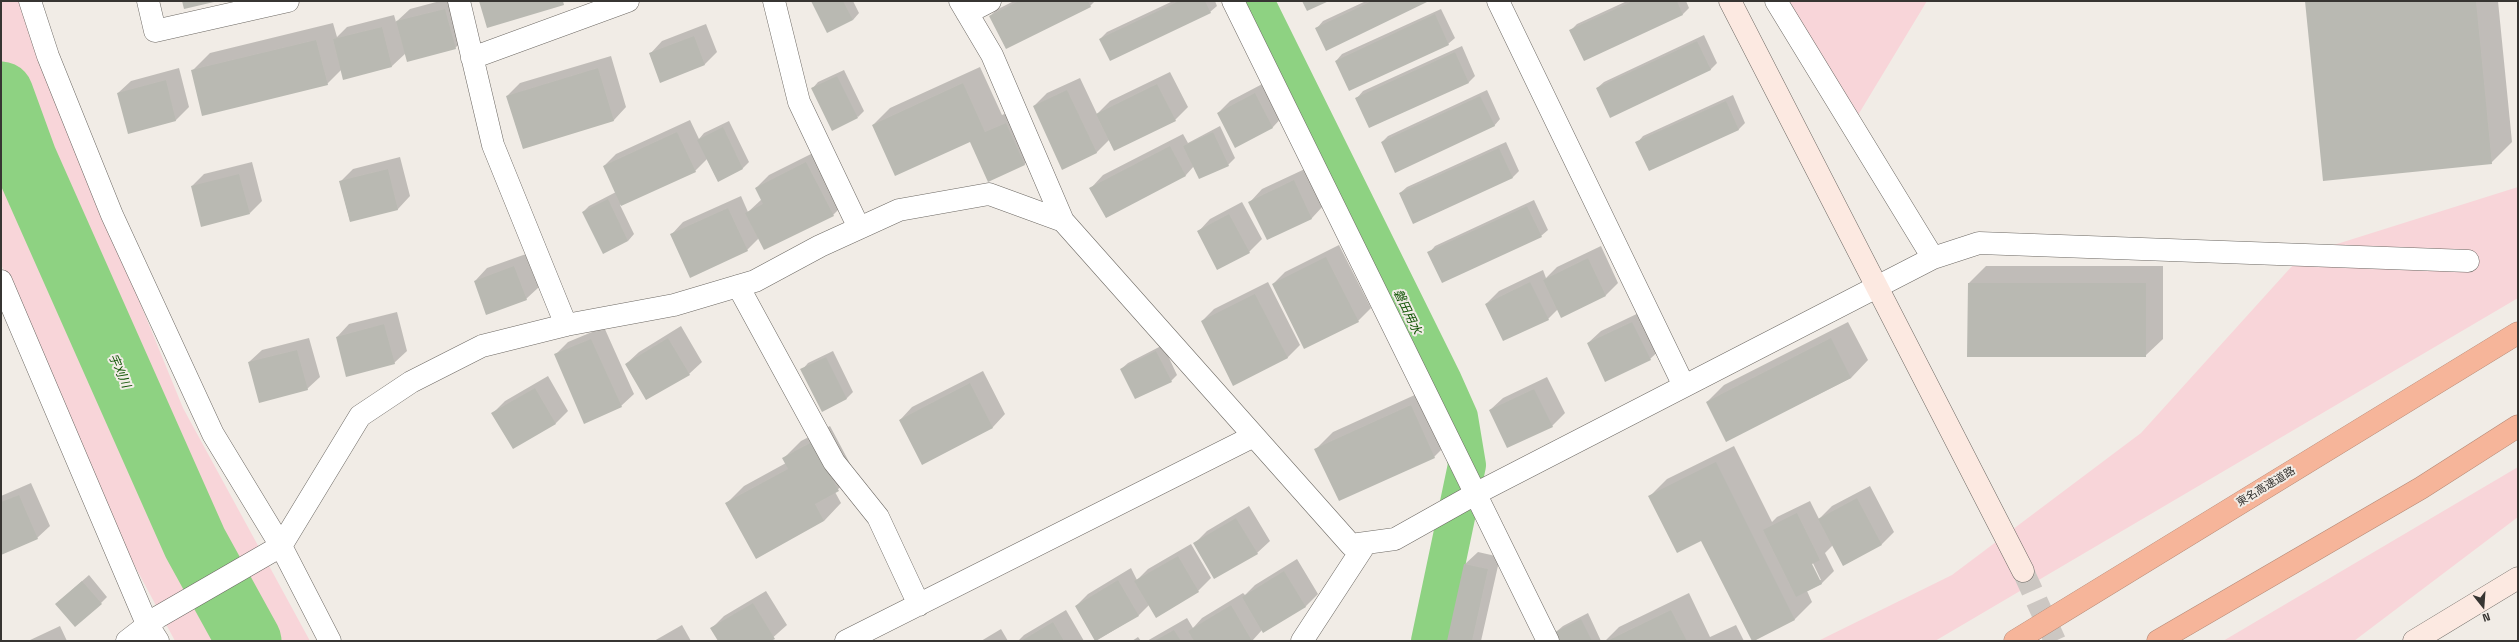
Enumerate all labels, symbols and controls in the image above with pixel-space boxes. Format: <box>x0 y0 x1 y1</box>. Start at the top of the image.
water label: 磐田用水 <box>1390 287 1424 337</box>
water label: 宇刈川 <box>105 352 133 390</box>
street label: 東名高速道路 <box>2234 464 2298 510</box>
north arrow <box>2463 586 2503 626</box>
text: N <box>2481 610 2492 625</box>

